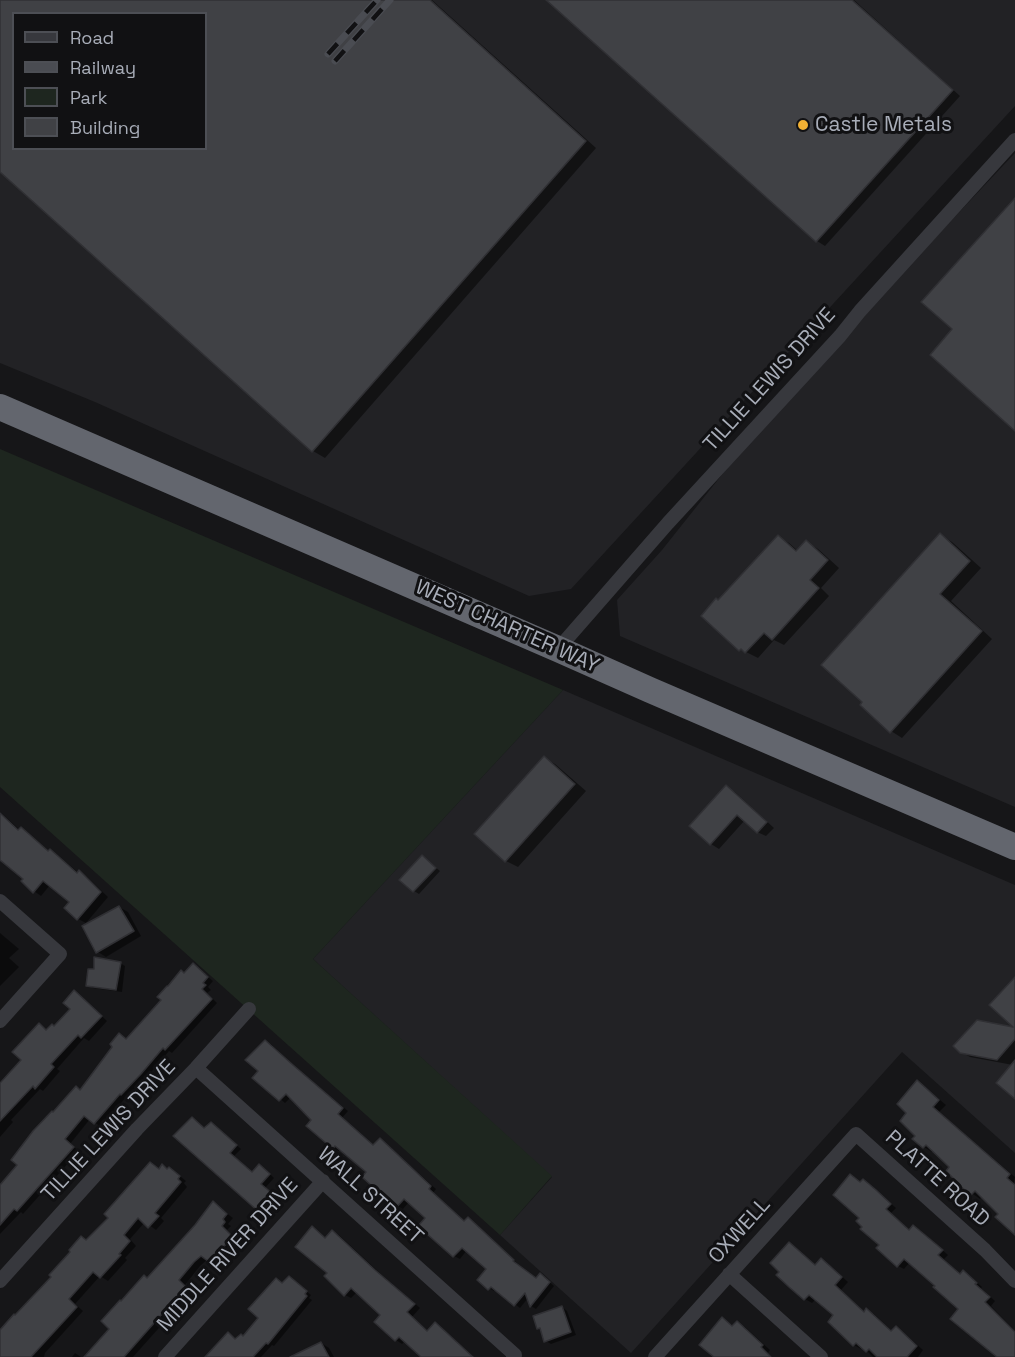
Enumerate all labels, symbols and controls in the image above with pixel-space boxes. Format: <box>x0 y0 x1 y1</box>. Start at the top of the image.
legend <box>12 12 207 150</box>
text: Road <box>70 26 114 49</box>
text: Railway <box>70 56 136 79</box>
text: Park <box>70 86 107 109</box>
place label: Castle Metals <box>815 112 952 138</box>
text: Building <box>70 116 140 139</box>
marker: Castle Metals <box>796 118 810 132</box>
street label: TILLIE LEWIS DRIVE <box>699 303 841 457</box>
street label: WEST CHARTER WAY <box>411 575 603 679</box>
street label: TILLIE LEWIS DRIVE <box>37 1055 181 1207</box>
street label: PLATTE ROAD <box>880 1126 994 1232</box>
street label: WALL STREET <box>312 1142 428 1250</box>
street label: MIDDLE RIVER DRIVE <box>152 1173 304 1337</box>
street label: OXWELL <box>704 1193 776 1269</box>

